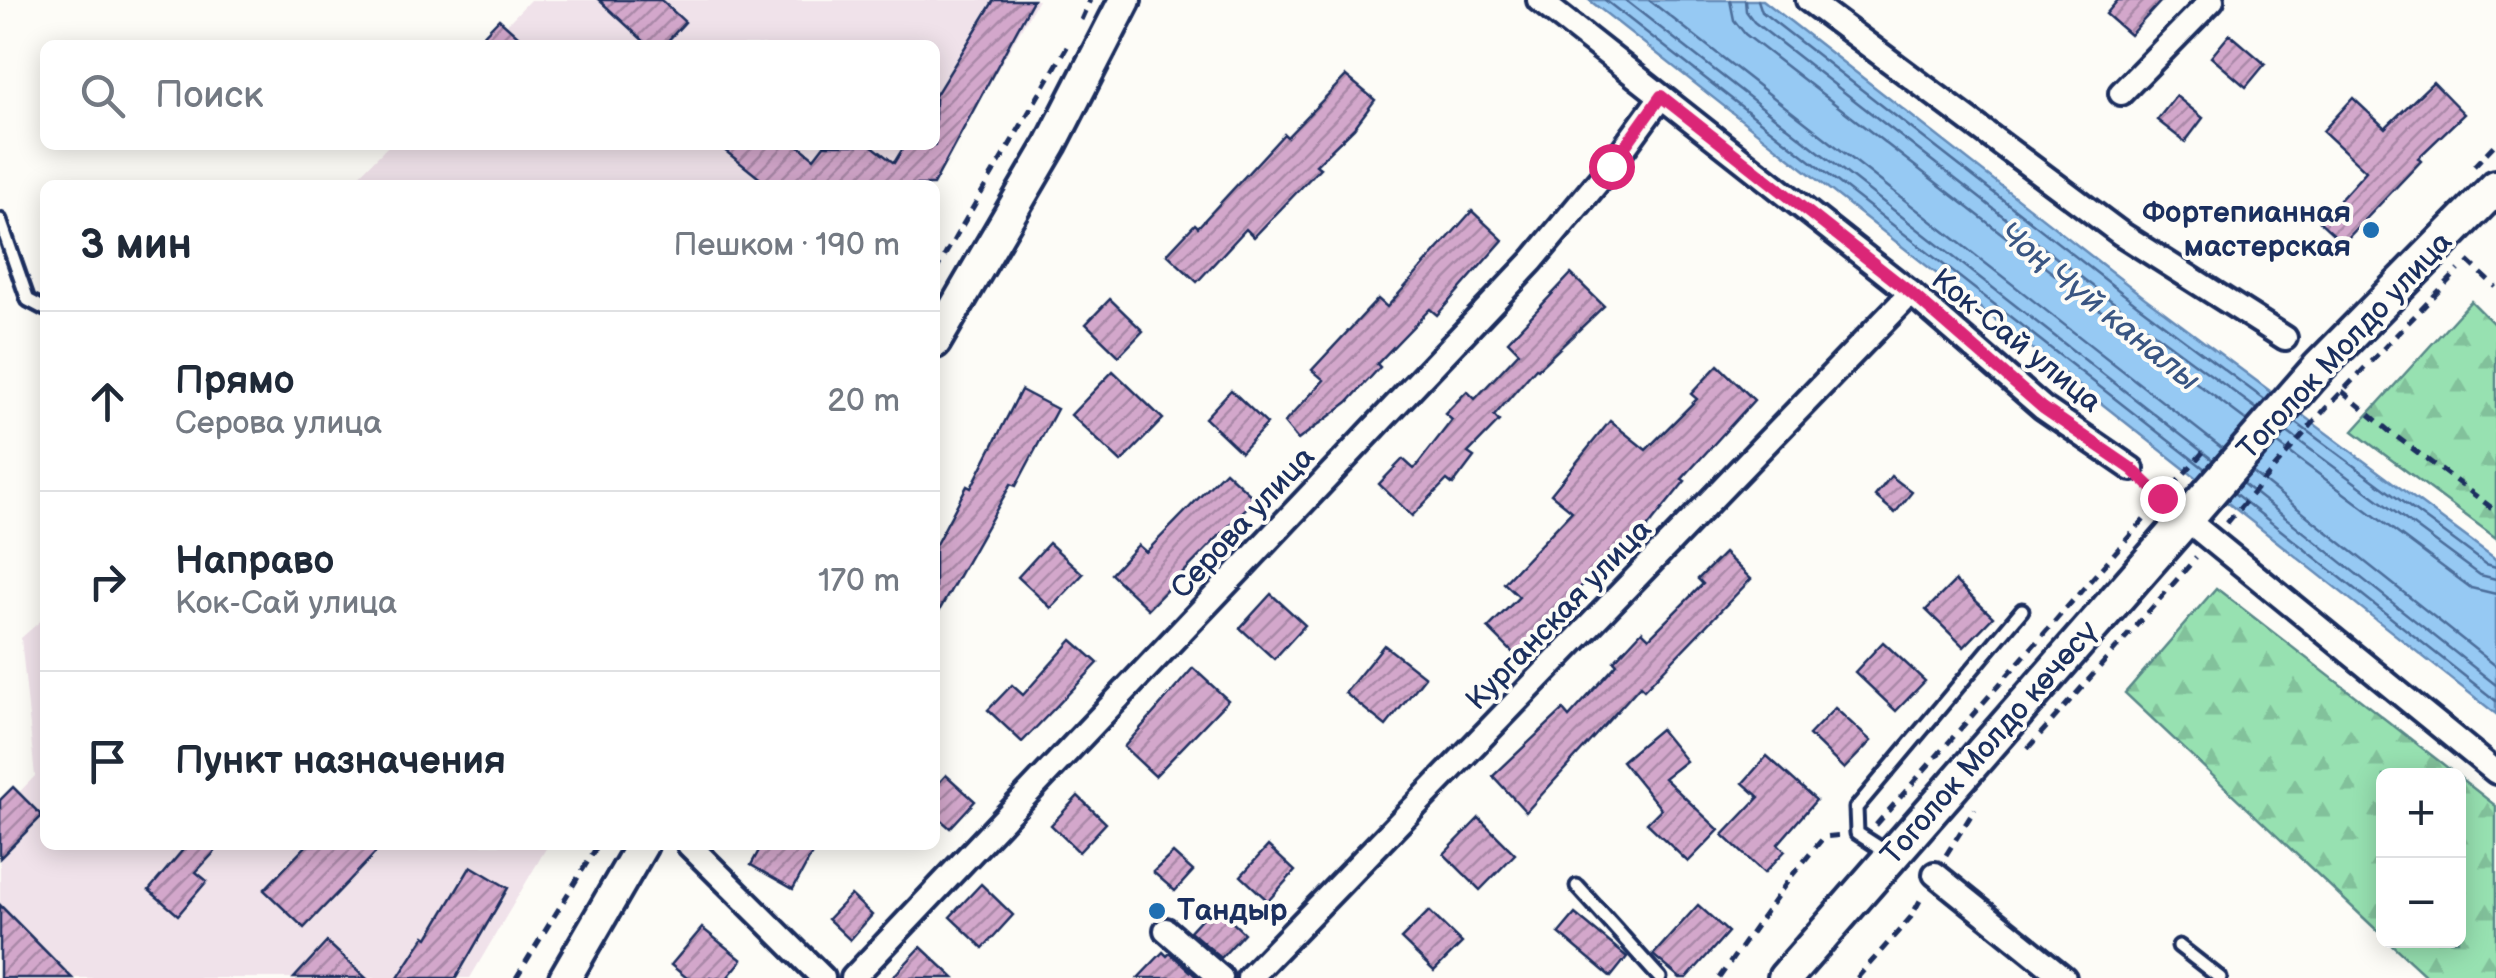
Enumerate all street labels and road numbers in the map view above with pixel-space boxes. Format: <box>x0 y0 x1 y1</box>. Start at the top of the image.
street label: Тоголок Молдо улица <box>2230 224 2460 467</box>
street label: Кок-Сай улица <box>1924 261 2108 421</box>
street label: Серова улица <box>1164 440 1323 606</box>
street label: Курганская улица <box>1459 512 1659 718</box>
street label: Тоголок Молдо көчөсү <box>1874 613 2106 873</box>

